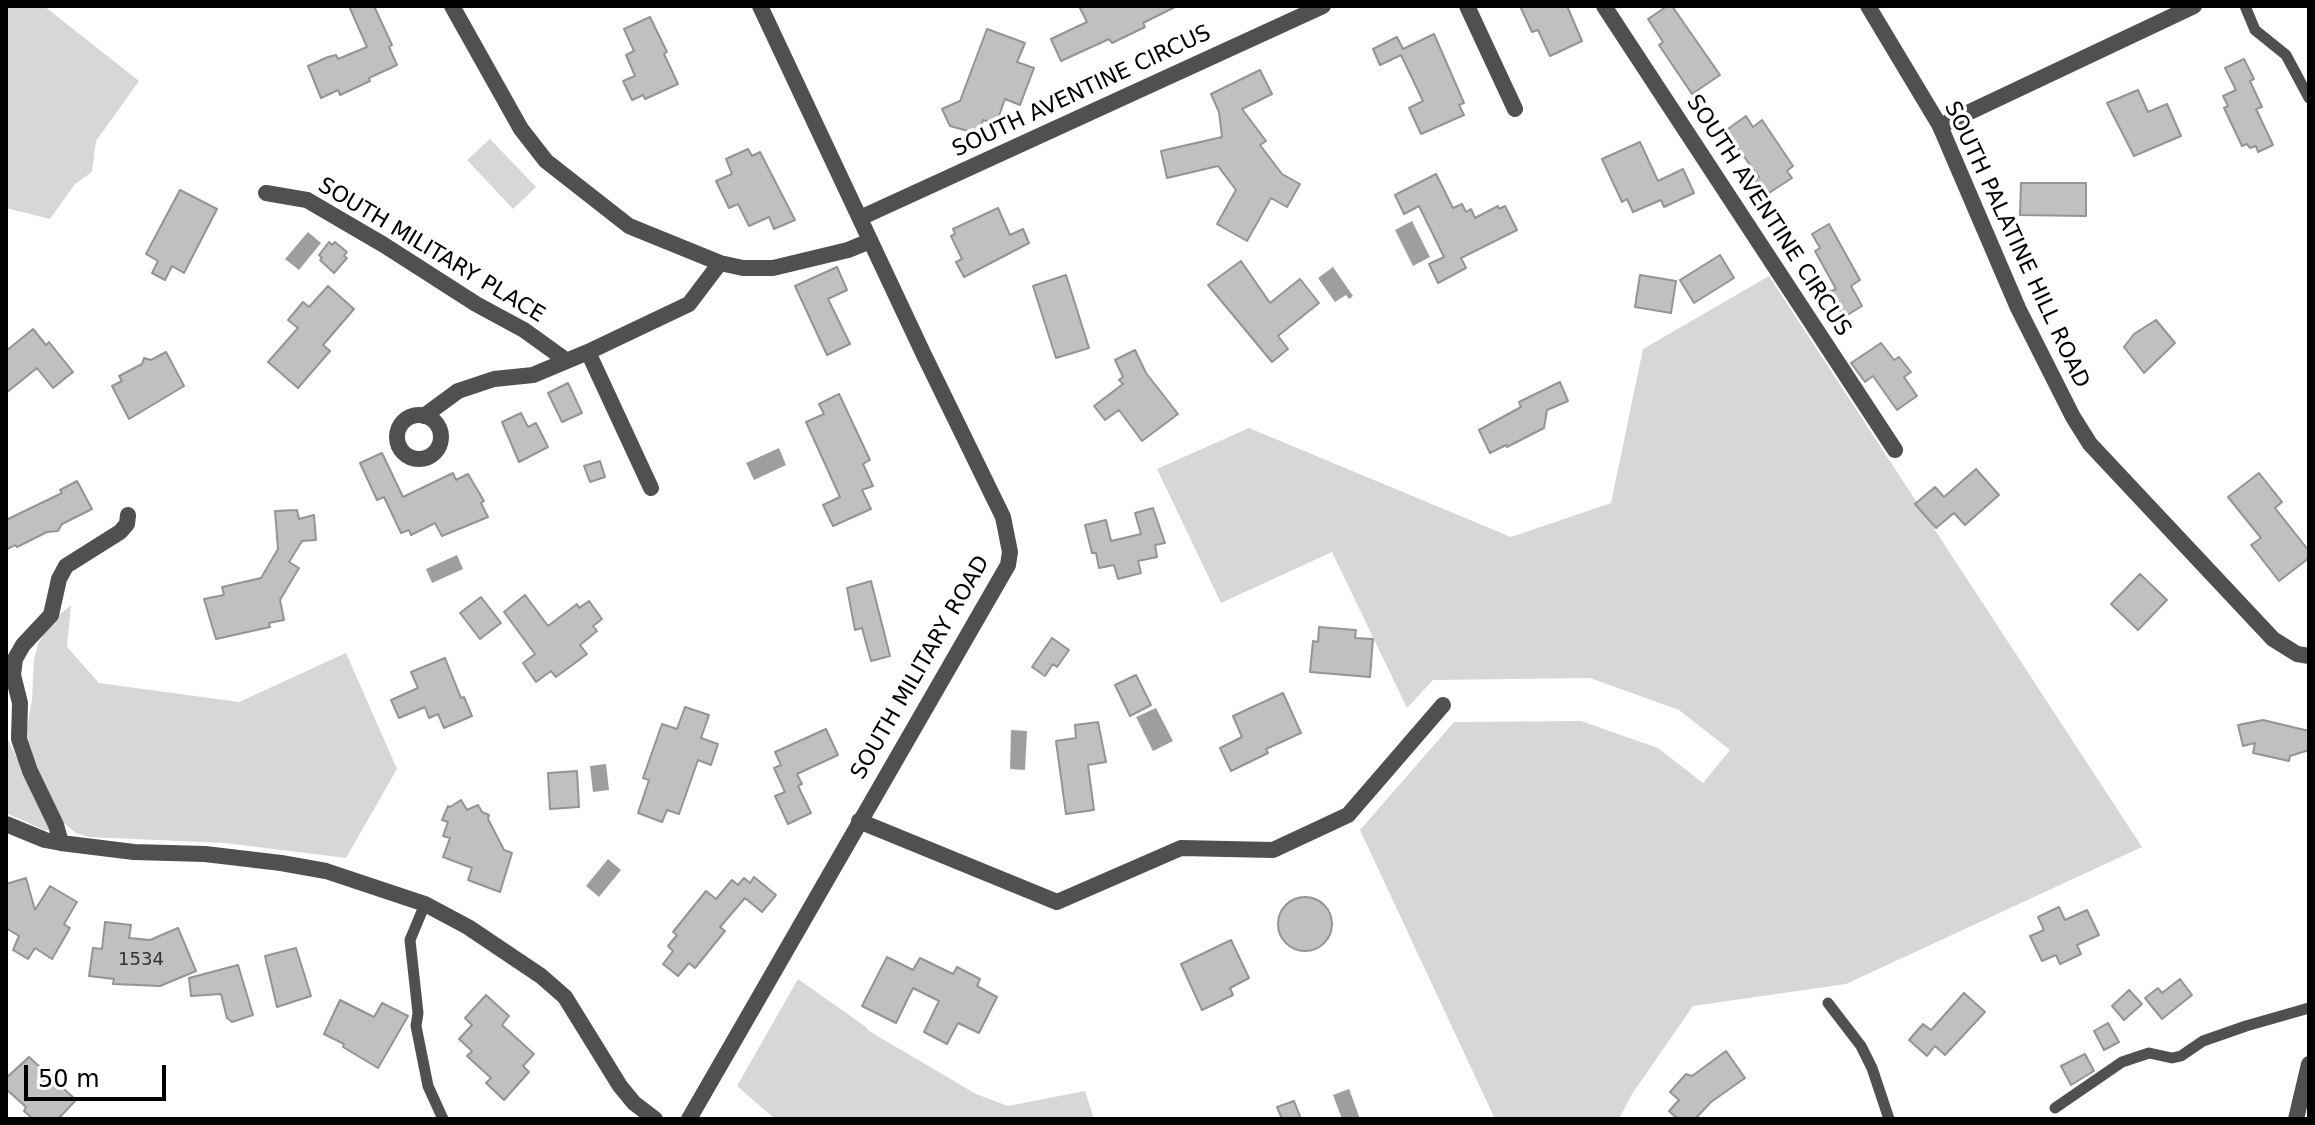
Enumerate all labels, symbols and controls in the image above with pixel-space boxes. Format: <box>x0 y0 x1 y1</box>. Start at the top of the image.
street label: SOUTH AVENTINE CIRCUS <box>949 20 1215 164</box>
street label: SOUTH AVENTINE CIRCUS <box>1680 90 1856 342</box>
street label: SOUTH PALATINE HILL ROAD <box>1938 97 2094 393</box>
street label: SOUTH MILITARY PLACE <box>313 173 549 329</box>
street label: SOUTH MILITARY ROAD <box>846 551 996 785</box>
house number: 1534 <box>118 949 164 971</box>
scale bar <box>28 1049 170 1099</box>
text: 50 m <box>38 1065 100 1093</box>

